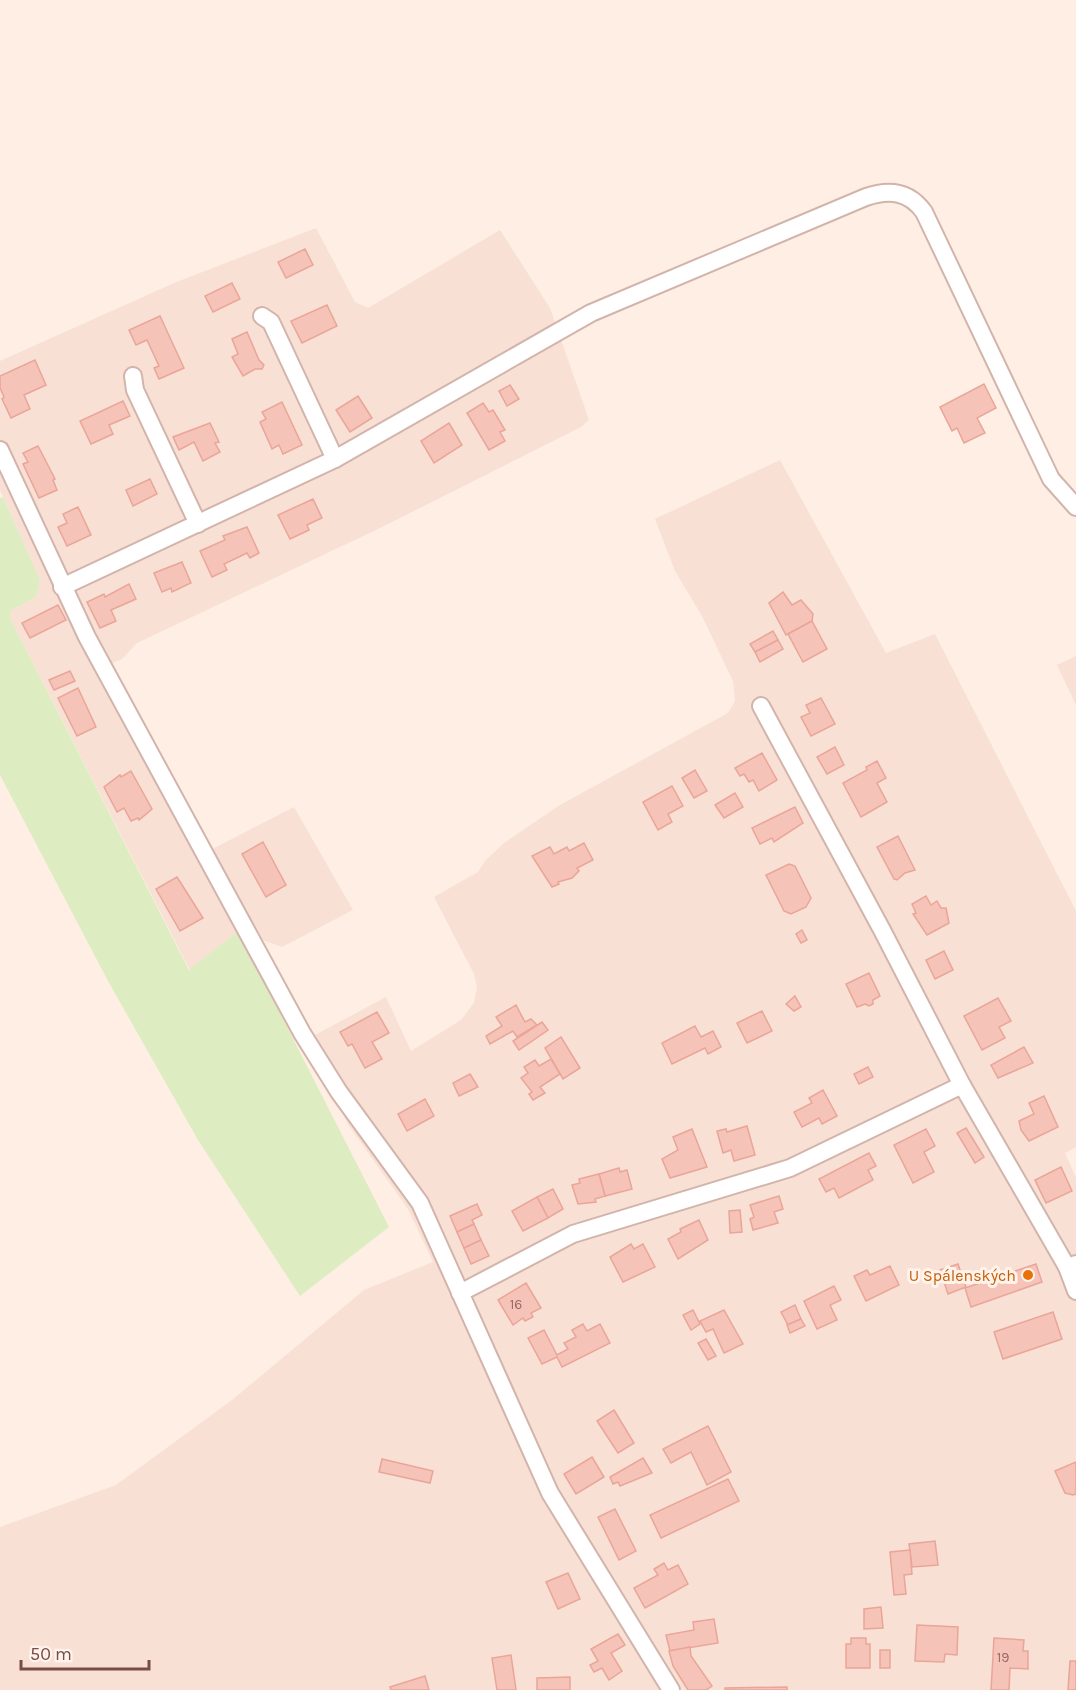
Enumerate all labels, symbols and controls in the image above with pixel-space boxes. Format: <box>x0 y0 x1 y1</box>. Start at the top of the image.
place label: U Spálenských <box>909 1266 1016 1285</box>
marker: U Spálenských <box>1021 1268 1035 1282</box>
house number: 16 <box>510 1296 522 1313</box>
scale bar <box>21 1633 148 1671</box>
text: 50 m <box>30 1643 72 1665</box>
house number: 19 <box>997 1649 1009 1666</box>

